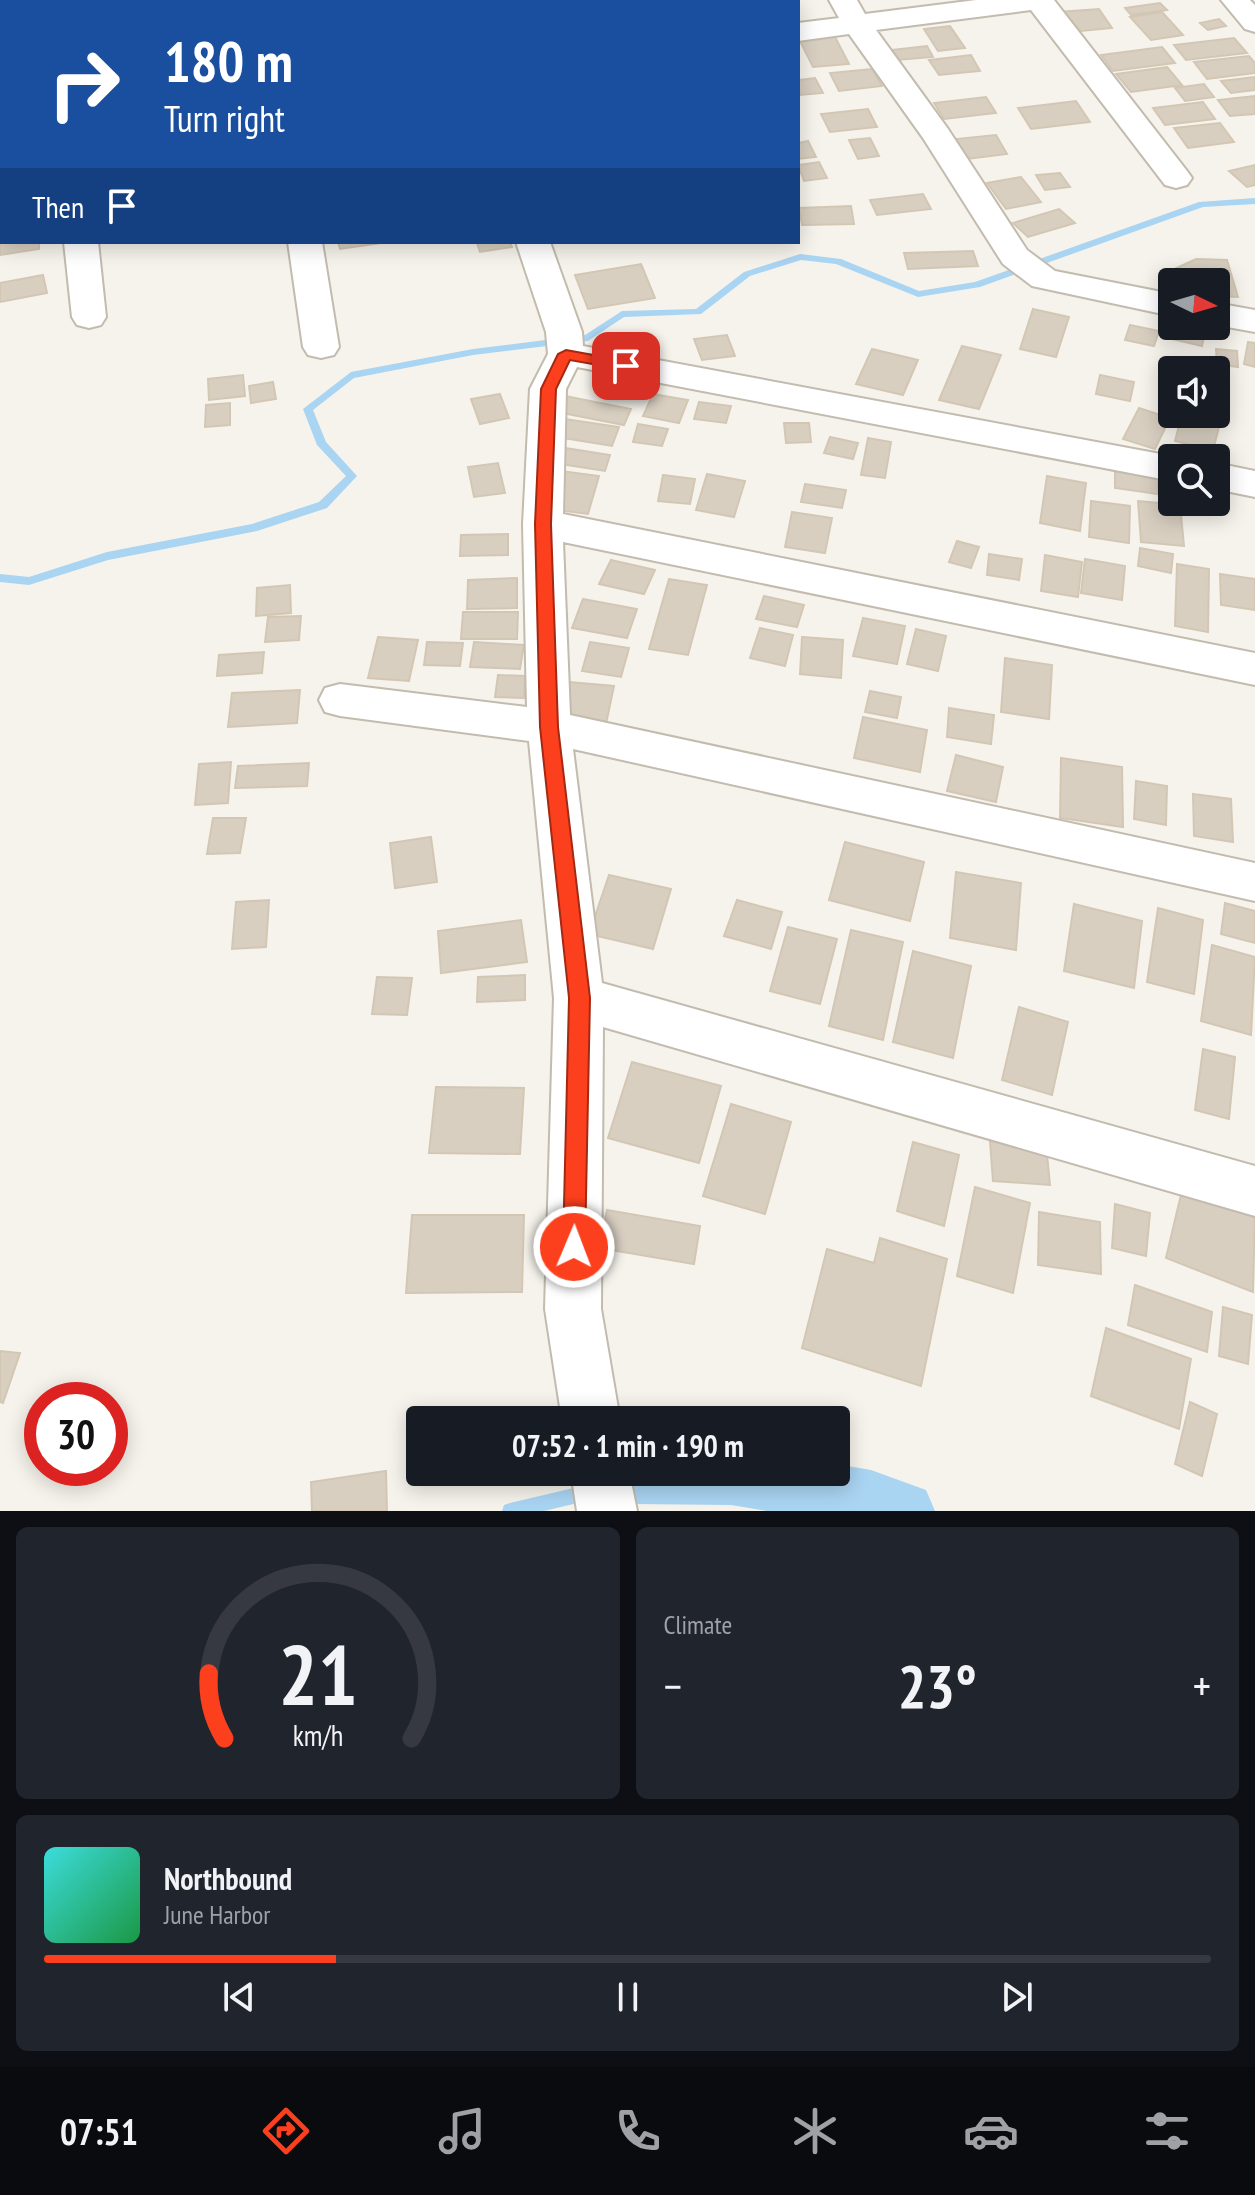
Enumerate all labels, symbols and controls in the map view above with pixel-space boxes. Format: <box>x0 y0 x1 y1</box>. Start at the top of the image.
text: 180 m <box>164 25 293 97</box>
icon: right <box>32 32 136 136</box>
text: Turn right <box>164 95 285 142</box>
icon: arrive <box>100 184 144 228</box>
text: Then <box>32 187 84 226</box>
north arrow <box>1158 268 1230 340</box>
map controls <box>1158 268 1230 516</box>
pin <box>592 332 660 400</box>
icon: arrive <box>604 344 648 388</box>
button: sound <box>1158 356 1230 428</box>
button: search <box>1158 444 1230 516</box>
position arrow <box>532 1205 616 1289</box>
speed limit sign: 30 <box>24 1382 128 1486</box>
text: 07:52 · 1 min · 190 m <box>512 1426 744 1465</box>
text: Climate <box>664 1608 732 1641</box>
text: 21 <box>278 1620 358 1728</box>
text: 23° <box>898 1647 977 1725</box>
text: − <box>664 1657 682 1714</box>
text: + <box>1193 1657 1211 1714</box>
text: km/h <box>292 1717 343 1754</box>
text: Northbound <box>164 1859 292 1898</box>
text: June Harbor <box>164 1898 270 1931</box>
icon: previous <box>217 1975 261 2019</box>
icon: pause <box>606 1975 650 2019</box>
icon: next <box>995 1975 1039 2019</box>
icon: directions <box>258 2103 314 2159</box>
icon: music <box>434 2103 490 2159</box>
icon: phone <box>610 2103 666 2159</box>
icon: climate <box>787 2103 843 2159</box>
icon: car <box>963 2103 1019 2159</box>
icon: filters <box>1139 2103 1195 2159</box>
text: 07:51 <box>60 2108 138 2155</box>

